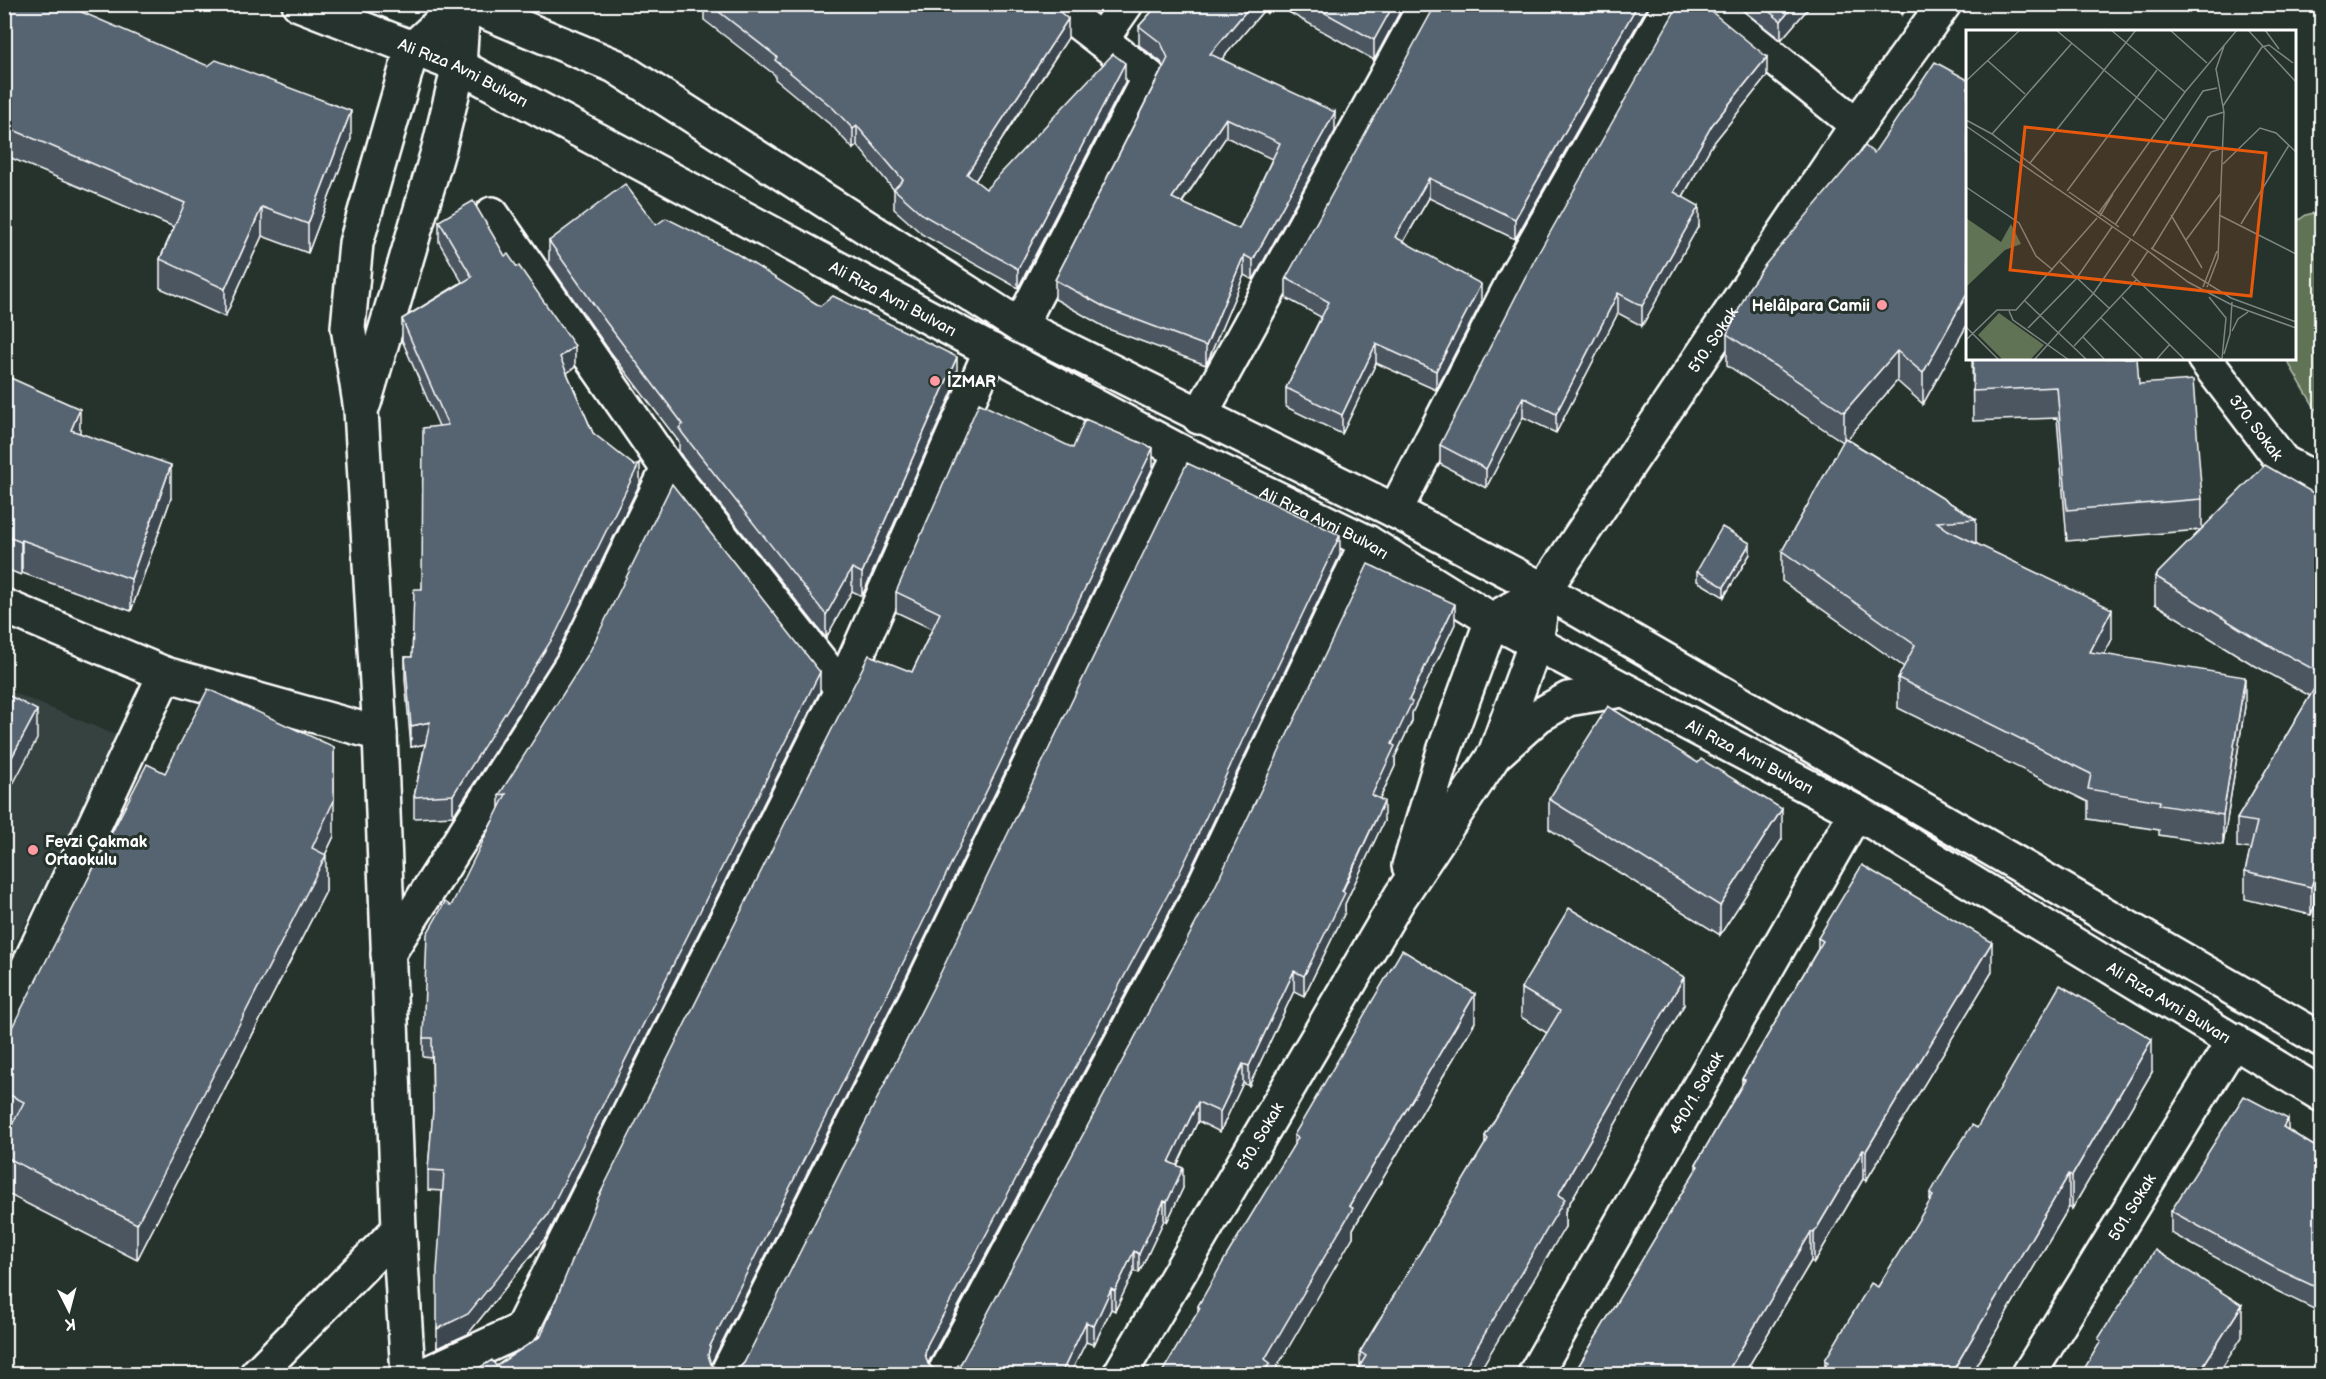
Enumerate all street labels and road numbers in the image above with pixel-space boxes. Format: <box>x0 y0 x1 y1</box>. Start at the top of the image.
street label: Ali Rıza Avni Bulvarı <box>395 35 531 112</box>
street label: Ali Rıza Avni Bulvarı <box>826 258 959 341</box>
street label: 510. Sokak <box>1685 304 1743 377</box>
street label: 370. Sokak <box>2224 392 2287 465</box>
street label: Ali Rıza Avni Bulvarı <box>1256 484 1391 564</box>
street label: Ali Rıza Avni Bulvarı <box>1682 716 1816 799</box>
street label: Ali Rıza Avni Bulvarı <box>2103 959 2234 1048</box>
street label: 490/1. Sokak <box>1666 1048 1728 1138</box>
street label: 510. Sokak <box>1234 1099 1288 1174</box>
street label: 501. Sokak <box>2105 1171 2161 1245</box>

